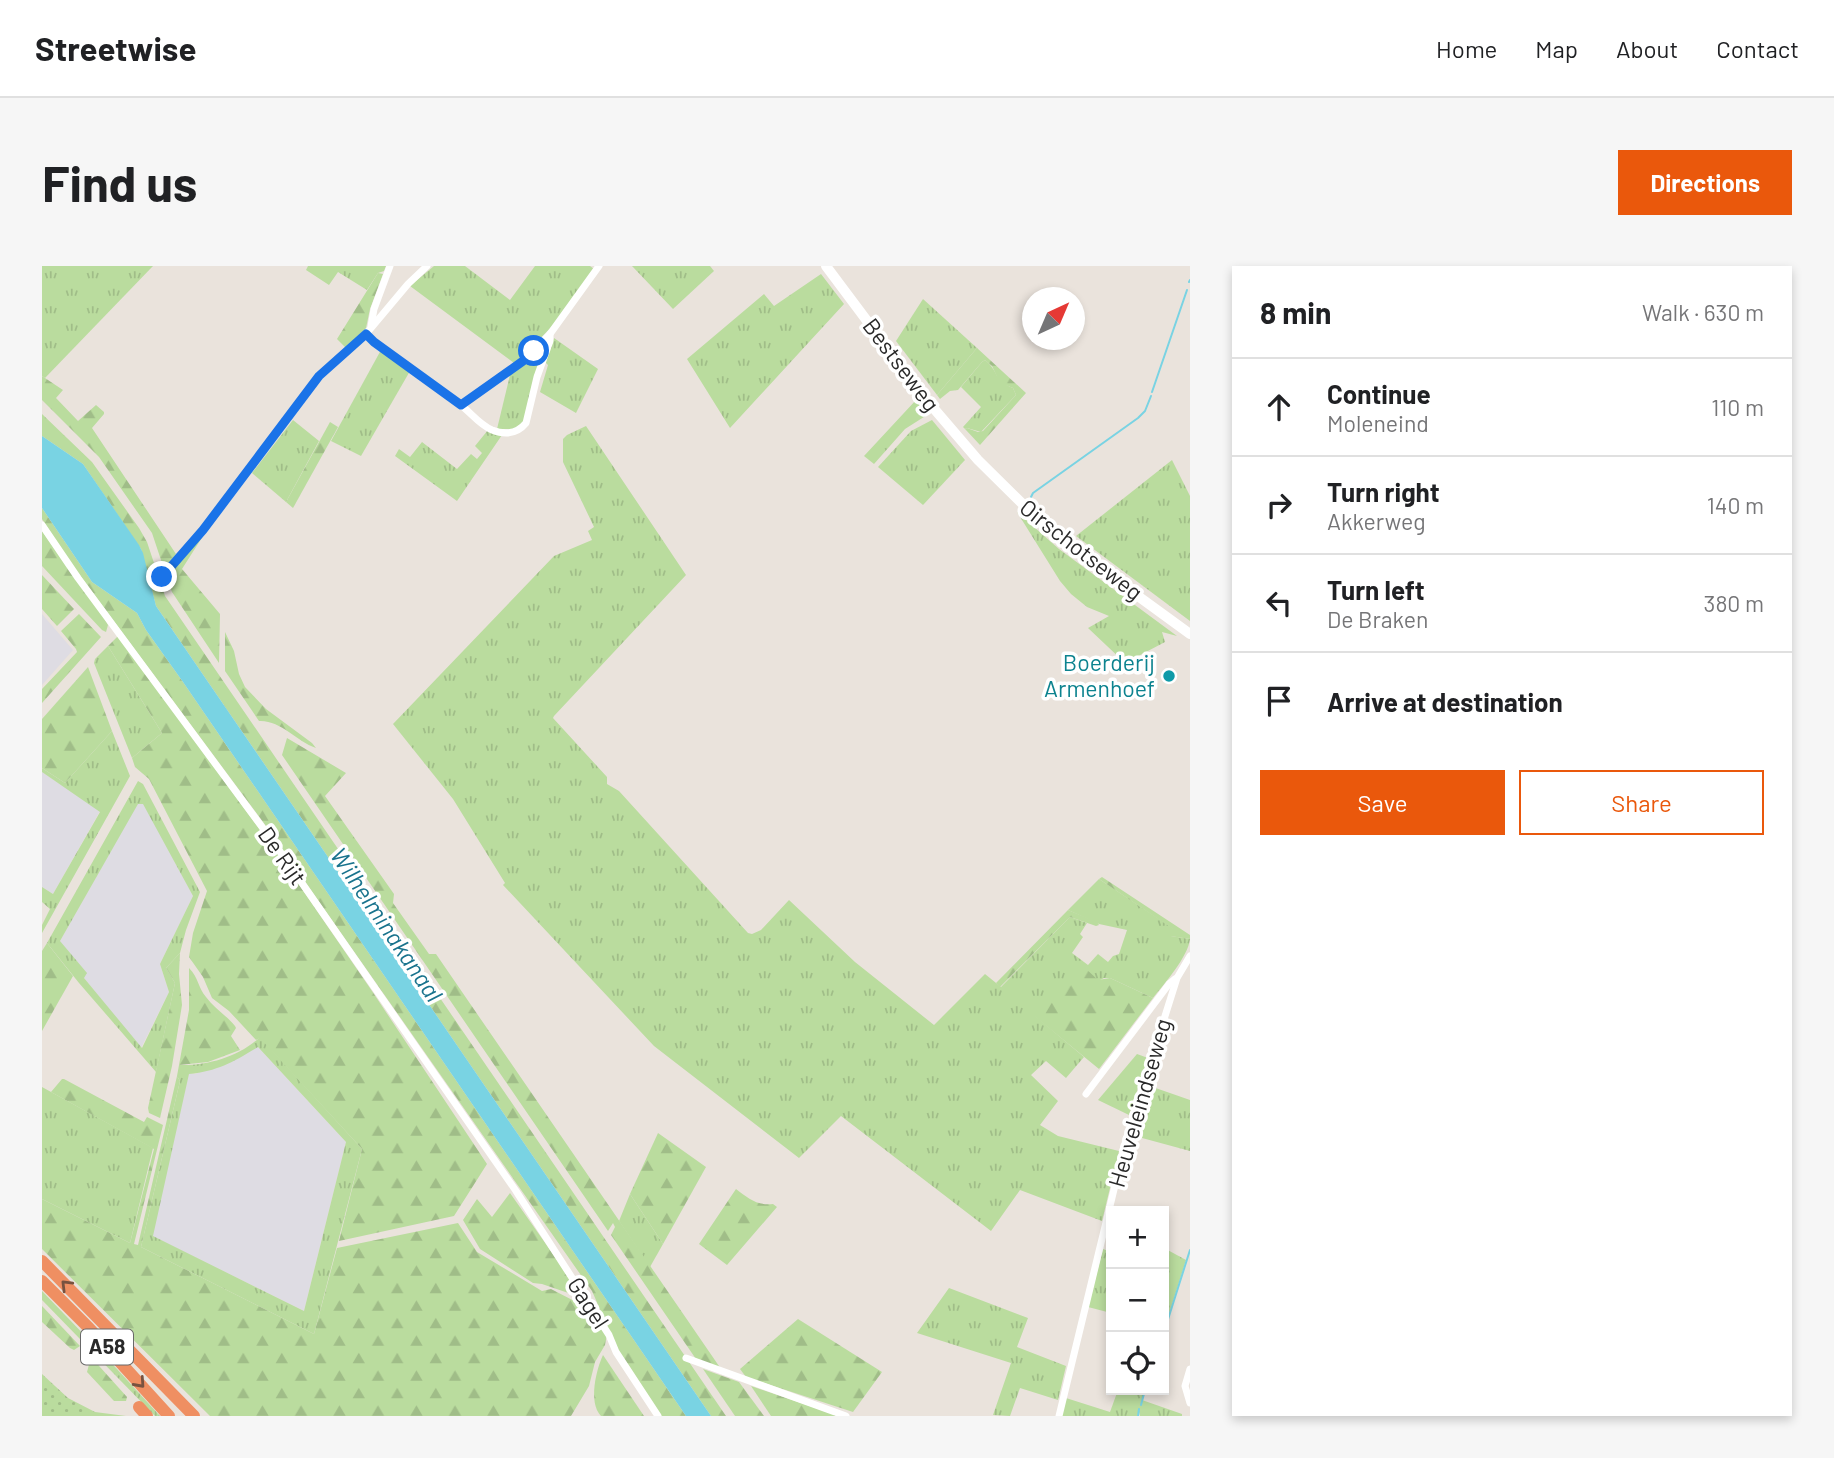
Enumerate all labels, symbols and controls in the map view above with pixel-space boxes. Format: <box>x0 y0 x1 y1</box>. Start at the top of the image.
text: Streetwise <box>35 28 196 68</box>
text: Home <box>1436 34 1497 63</box>
text: Map <box>1535 34 1578 63</box>
text: About <box>1616 34 1678 63</box>
text: Contact <box>1716 34 1799 63</box>
button: Directions <box>1618 150 1792 215</box>
text: Find us <box>42 153 197 212</box>
north arrow <box>1022 287 1085 350</box>
text: 8 min <box>1260 294 1331 330</box>
text: Walk · 630 m <box>1642 298 1764 326</box>
street label: Bestseweg <box>858 312 946 417</box>
route start <box>518 335 549 366</box>
text: Continue <box>1327 378 1431 409</box>
icon: ahead <box>1260 388 1298 426</box>
text: 110 m <box>1711 393 1764 421</box>
text: Moleneind <box>1327 409 1429 437</box>
text: Turn right <box>1327 476 1440 507</box>
icon: right <box>1260 486 1298 524</box>
text: 140 m <box>1707 491 1764 519</box>
street label: Oirschotseweg <box>1015 493 1149 606</box>
text: Akkerweg <box>1327 507 1426 535</box>
route end <box>146 561 177 592</box>
text: Turn left <box>1327 574 1425 605</box>
icon: left <box>1260 584 1298 622</box>
text: 380 m <box>1704 589 1764 617</box>
text: De Braken <box>1327 605 1428 633</box>
place label: Boerderij Armenhoef <box>1044 648 1155 702</box>
marker: Boerderij Armenhoef <box>1161 668 1177 684</box>
icon: arrive <box>1260 682 1298 720</box>
text: Arrive at destination <box>1327 686 1563 717</box>
button: Save <box>1260 770 1505 835</box>
button: Share <box>1519 770 1764 835</box>
street label: De Rijt <box>253 821 313 890</box>
water label: Wilhelminakanaal <box>325 842 450 1007</box>
street label: Heuveleindseweg <box>1102 1015 1177 1190</box>
map controls <box>1106 1206 1169 1395</box>
button: + <box>1106 1206 1169 1269</box>
button: − <box>1106 1269 1169 1332</box>
street label: Gagel <box>562 1272 616 1333</box>
one-way arrow <box>61 1280 74 1293</box>
road number: A58 <box>81 1330 133 1364</box>
button: locate <box>1106 1332 1169 1395</box>
one-way arrow <box>132 1375 144 1388</box>

